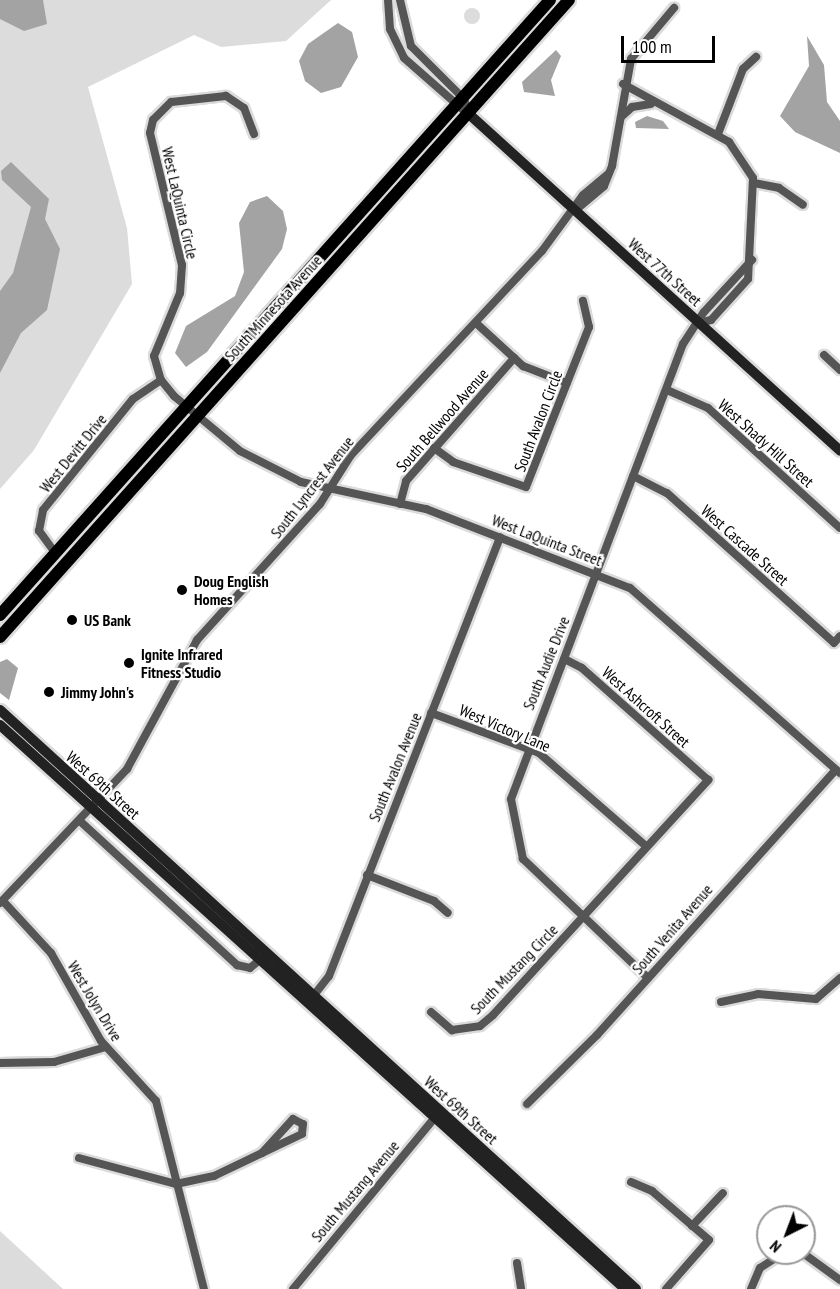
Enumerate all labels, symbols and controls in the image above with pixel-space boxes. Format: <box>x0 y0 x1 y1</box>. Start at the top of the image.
scale bar <box>624 24 718 62</box>
text: 100 m <box>632 35 672 58</box>
street label: West LaQuinta Circle <box>158 145 202 261</box>
street label: West 77th Street <box>624 234 706 310</box>
street label: South Minnesota Avenue <box>220 251 326 365</box>
street label: South Bellwood Avenue <box>392 364 492 476</box>
street label: South Avalon Circle <box>510 367 566 475</box>
street label: West Shady Hill Street <box>714 395 818 491</box>
street label: West Devitt Drive <box>35 410 111 496</box>
street label: South Lyncrest Avenue <box>266 432 358 542</box>
street label: West Cascade Street <box>697 501 793 589</box>
street label: West LaQuinta Street <box>489 510 605 570</box>
place label: Doug English Homes <box>194 571 269 609</box>
marker: Doug English Homes <box>175 583 189 597</box>
place label: US Bank <box>84 610 131 630</box>
marker: US Bank <box>65 613 79 627</box>
street label: South Audie Drive <box>518 613 574 713</box>
place label: Ignite Infrared Fitness Studio <box>141 644 223 682</box>
marker: Ignite Infrared Fitness Studio <box>122 656 136 670</box>
street label: West Ashcroft Street <box>598 663 694 751</box>
place label: Jimmy John's <box>61 682 134 702</box>
marker: Jimmy John's <box>42 685 56 699</box>
street label: West Victory Lane <box>456 700 554 756</box>
street label: South Avalon Avenue <box>364 709 426 825</box>
street label: West 69th Street <box>62 747 144 823</box>
street label: South Venita Avenue <box>627 880 717 978</box>
street label: South Mustang Circle <box>466 920 562 1018</box>
street label: West Jolyn Drive <box>64 957 126 1045</box>
street label: West 69th Street <box>420 1072 502 1148</box>
street label: South Mustang Avenue <box>307 1136 403 1246</box>
north arrow <box>756 1205 816 1265</box>
text: N <box>765 1237 785 1257</box>

